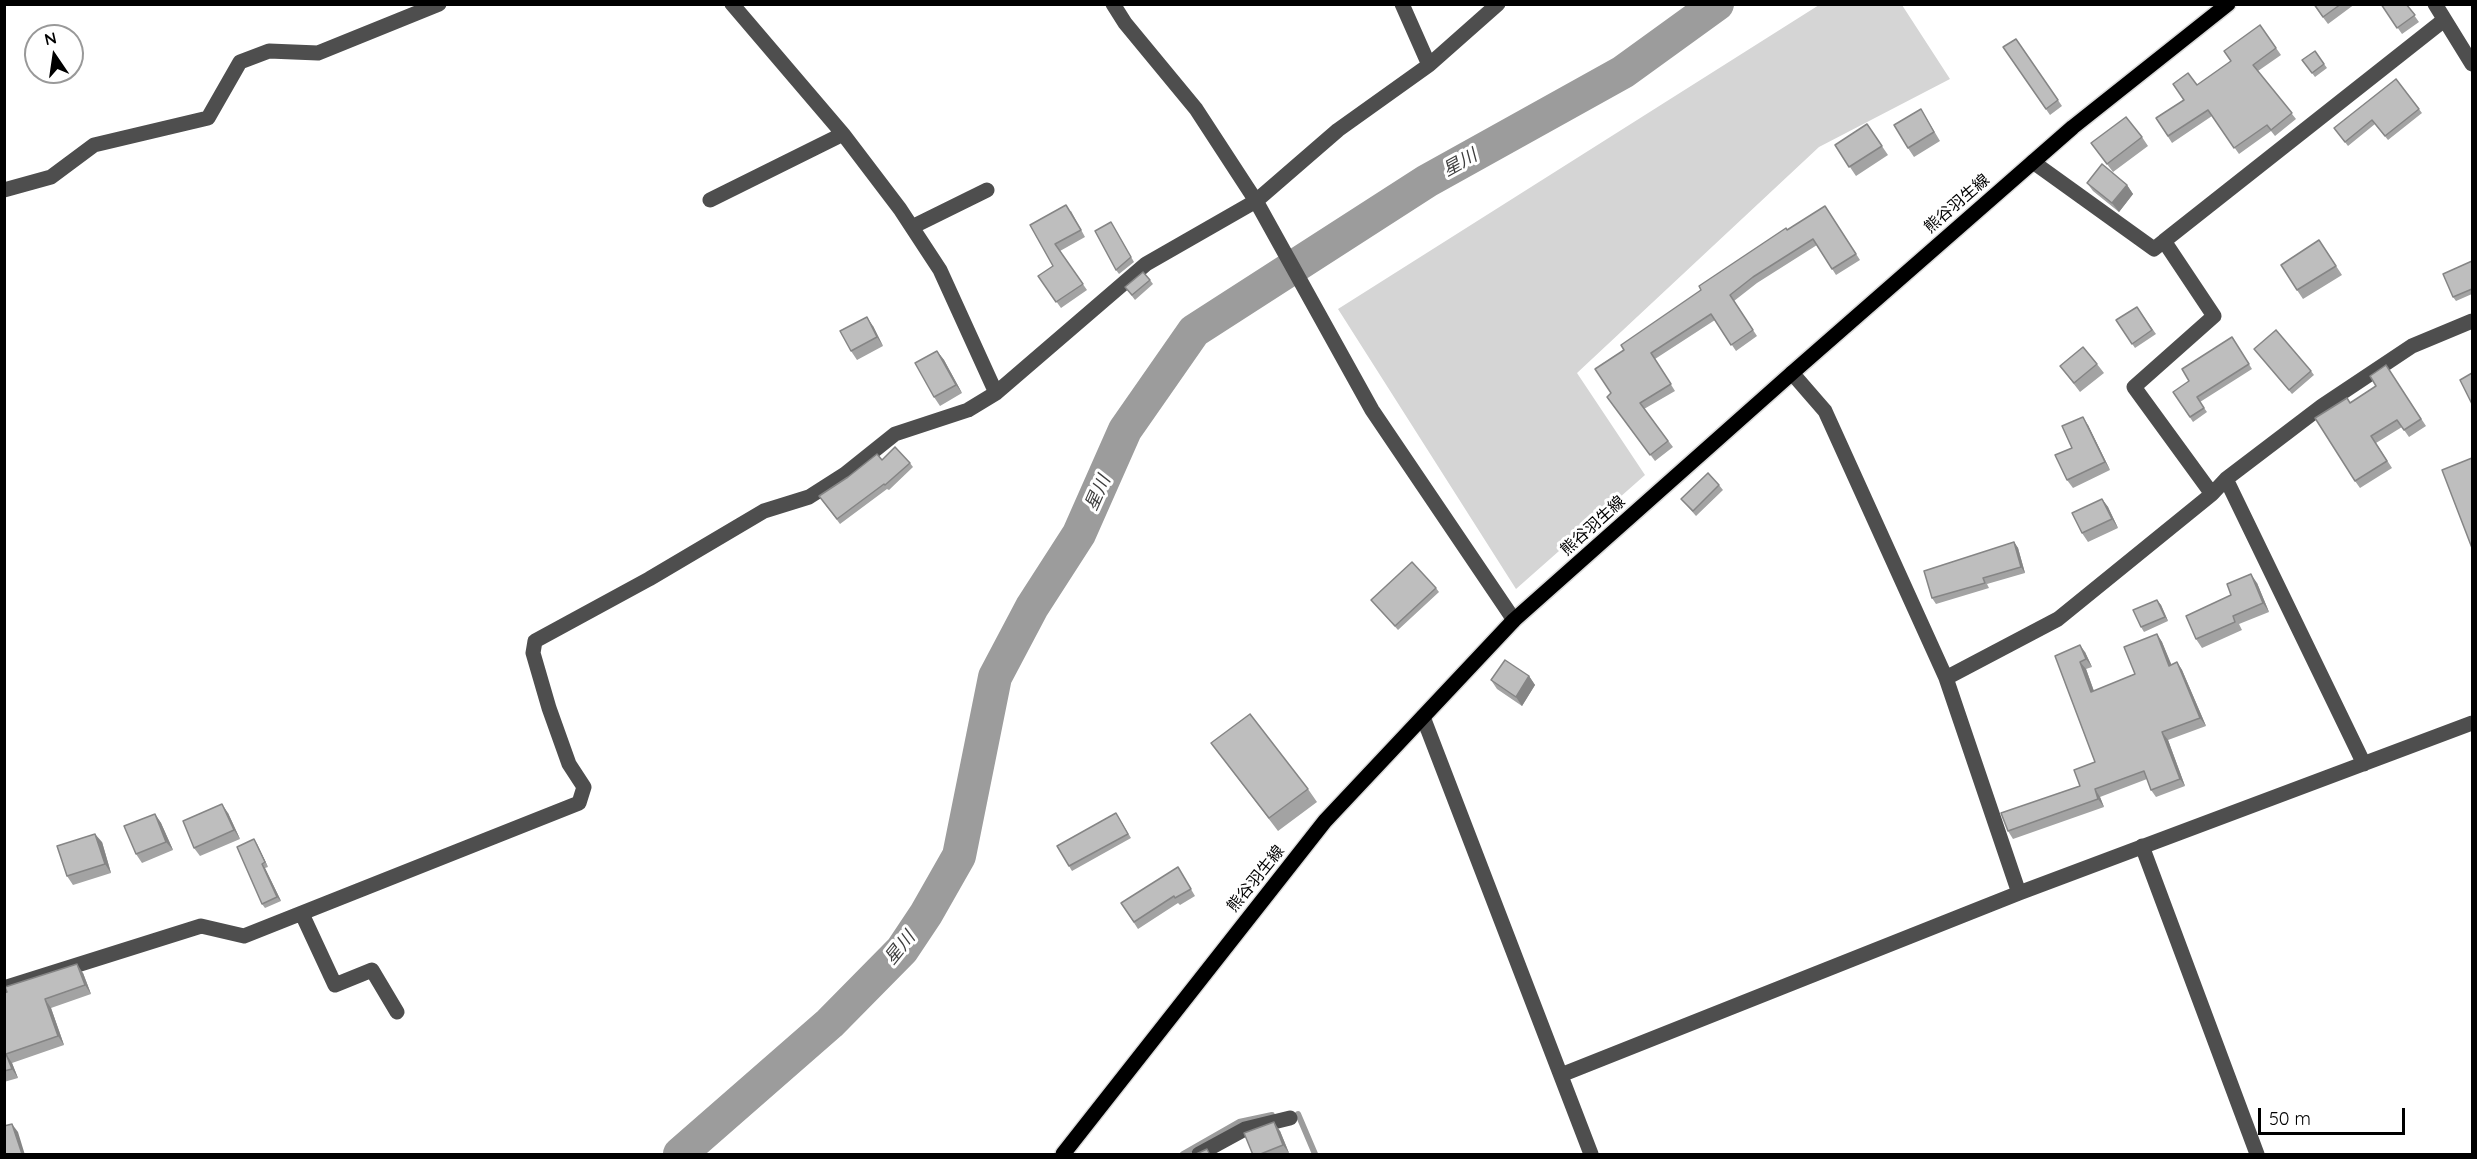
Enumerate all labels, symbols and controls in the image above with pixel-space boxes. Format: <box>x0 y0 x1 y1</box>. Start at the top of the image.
north arrow <box>24 24 84 84</box>
text: N <box>42 27 58 49</box>
water label: 星川 <box>1439 145 1481 181</box>
street label: 熊谷羽生線 <box>1921 171 1993 237</box>
water label: 星川 <box>1081 472 1115 514</box>
street label: 熊谷羽生線 <box>1557 492 1629 560</box>
street label: 熊谷羽生線 <box>1223 842 1289 916</box>
water label: 星川 <box>880 927 920 969</box>
scale bar <box>2261 1096 2408 1134</box>
text: 50 m <box>2269 1107 2311 1130</box>

